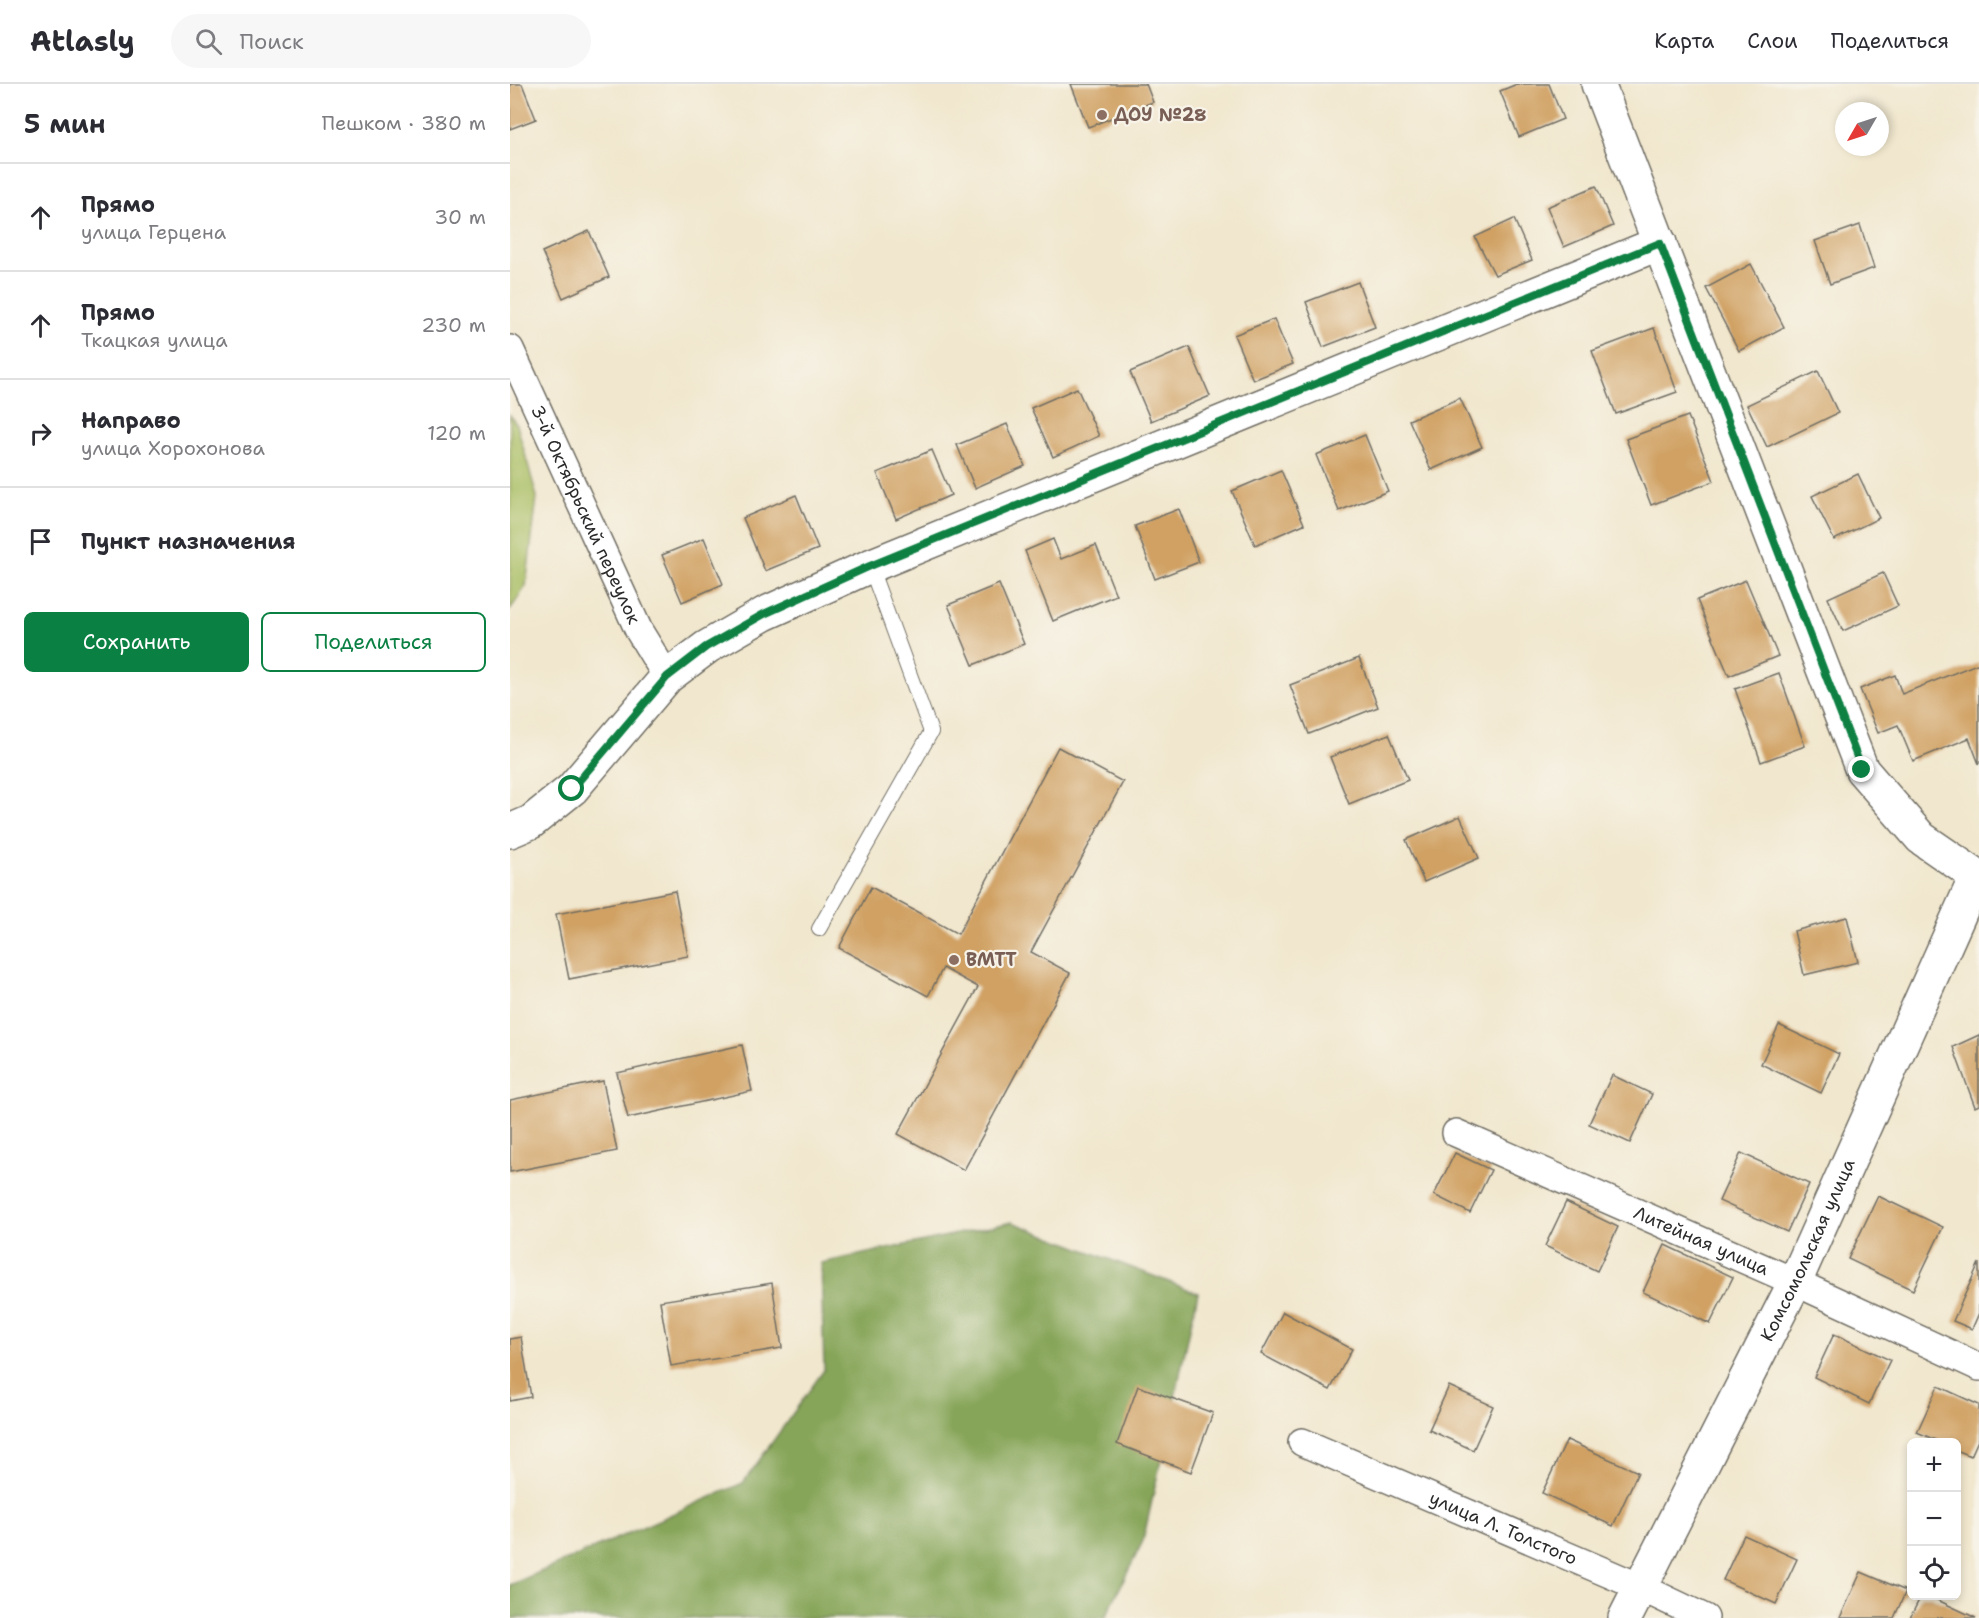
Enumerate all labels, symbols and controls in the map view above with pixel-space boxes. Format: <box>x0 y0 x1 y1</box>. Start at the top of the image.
search box <box>171 14 591 68</box>
text: Atlasly <box>30 22 135 60</box>
icon: search <box>192 25 225 58</box>
text: Поиск <box>240 27 304 56</box>
text: Карта <box>1654 27 1714 55</box>
text: Слои <box>1747 27 1798 55</box>
text: Поделиться <box>1831 27 1949 55</box>
north arrow <box>1835 102 1889 156</box>
place label: ДОУ №28 <box>1114 103 1207 127</box>
text: 5 мин <box>24 106 105 141</box>
marker: ДОУ №28 <box>1095 108 1109 122</box>
text: Пешком · 380 m <box>322 110 486 136</box>
text: Прямо <box>81 190 155 219</box>
icon: ahead <box>24 201 57 234</box>
text: 30 m <box>434 204 486 230</box>
text: улица Герцена <box>81 219 226 245</box>
text: Прямо <box>81 298 155 327</box>
icon: ahead <box>24 309 57 342</box>
text: 230 m <box>421 312 486 338</box>
text: Ткацкая улица <box>81 327 228 353</box>
street label: 3-й Октябрьский переулок <box>525 401 646 628</box>
text: Направо <box>81 406 181 435</box>
icon: right <box>24 417 57 450</box>
text: 120 m <box>427 420 486 446</box>
text: улица Хорохонова <box>81 435 265 461</box>
icon: arrive <box>24 525 57 558</box>
text: Пункт назначения <box>81 527 295 556</box>
button: Сохранить <box>24 612 249 672</box>
button: Поделиться <box>261 612 486 672</box>
route end <box>1848 756 1874 782</box>
route start <box>558 775 584 801</box>
place label: ВМТТ <box>966 948 1017 972</box>
marker: ВМТТ <box>947 953 961 967</box>
street label: Комсомольская улица <box>1755 1155 1861 1345</box>
street label: Литейная улица <box>1630 1201 1773 1281</box>
map controls <box>1907 1438 1961 1600</box>
button: + <box>1907 1438 1961 1492</box>
street label: улица Л. Толстого <box>1426 1486 1581 1571</box>
button: − <box>1907 1492 1961 1546</box>
button: locate <box>1907 1546 1961 1600</box>

